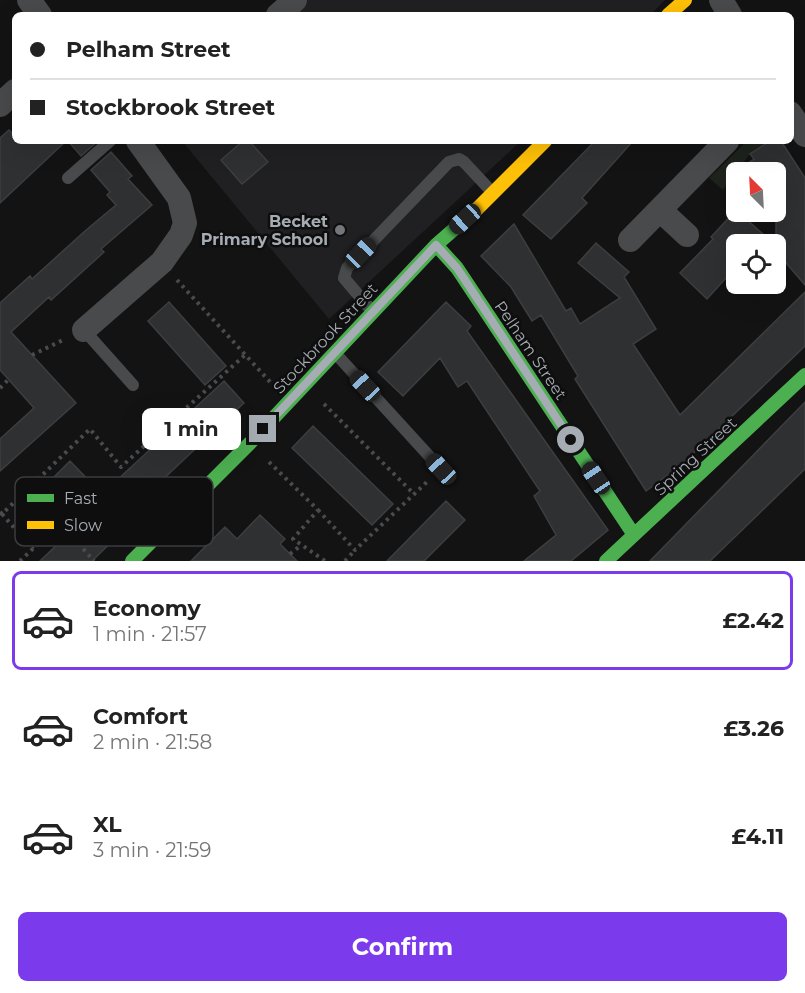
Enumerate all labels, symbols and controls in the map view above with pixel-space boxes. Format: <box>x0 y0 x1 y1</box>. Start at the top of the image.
text: Pelham Street <box>66 36 231 63</box>
text: Stockbrook Street <box>66 94 275 121</box>
north arrow <box>726 162 786 222</box>
map controls <box>726 162 786 294</box>
car <box>446 200 484 238</box>
place label: Becket Primary School <box>201 212 328 249</box>
marker: Becket Primary School <box>333 223 347 237</box>
car <box>342 234 380 272</box>
button: locate <box>726 234 786 294</box>
street label: Stockbrook Street <box>269 279 382 397</box>
street label: Pelham Street <box>491 297 571 404</box>
car <box>346 367 384 405</box>
callout: 1 min <box>143 408 242 450</box>
street label: Spring Street <box>650 413 741 499</box>
route end <box>249 415 276 442</box>
text: 1 min <box>164 417 219 441</box>
route start <box>557 426 584 453</box>
car <box>422 450 460 488</box>
car <box>578 458 614 498</box>
legend <box>15 477 213 546</box>
text: Fast <box>64 489 98 508</box>
text: Slow <box>64 516 102 535</box>
icon: car <box>21 594 75 648</box>
text: Economy <box>93 595 201 622</box>
text: £2.42 <box>722 607 784 634</box>
text: 1 min · 21:57 <box>93 622 207 646</box>
icon: car <box>21 702 75 756</box>
text: Comfort <box>93 703 188 730</box>
text: £3.26 <box>724 715 784 742</box>
text: 2 min · 21:58 <box>93 730 212 754</box>
icon: car <box>21 810 75 864</box>
text: XL <box>93 811 122 838</box>
text: £4.11 <box>732 823 784 850</box>
text: 3 min · 21:59 <box>93 838 211 862</box>
button: Confirm <box>18 912 787 981</box>

